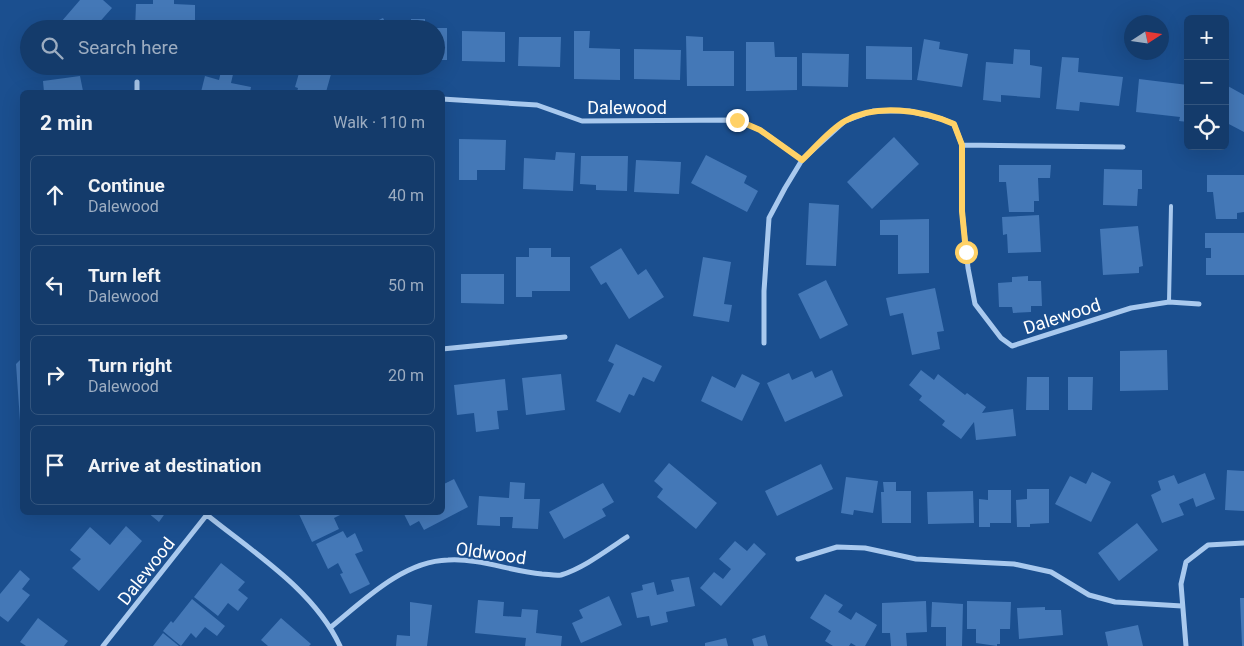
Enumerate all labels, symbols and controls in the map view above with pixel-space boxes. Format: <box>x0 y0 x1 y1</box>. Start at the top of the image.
north arrow <box>1124 15 1169 60</box>
map controls <box>1184 15 1229 150</box>
button: + <box>1184 15 1229 60</box>
search box <box>20 20 445 75</box>
icon: search <box>38 34 66 62</box>
text: Search here <box>78 36 178 59</box>
button: − <box>1184 60 1229 105</box>
street label: Dalewood <box>587 97 667 118</box>
button: locate <box>1184 105 1229 150</box>
route end <box>726 109 749 132</box>
text: 2 min <box>40 111 93 135</box>
text: Walk · 110 m <box>333 113 425 132</box>
text: Continue <box>88 174 165 197</box>
icon: ahead <box>41 181 69 209</box>
text: 40 m <box>388 186 424 205</box>
text: Dalewood <box>88 197 159 216</box>
route start <box>955 241 978 264</box>
text: Turn left <box>88 264 161 287</box>
icon: left <box>41 271 69 299</box>
text: 50 m <box>388 276 424 295</box>
text: Dalewood <box>88 287 159 306</box>
street label: Dalewood <box>1021 294 1103 338</box>
text: Turn right <box>88 354 172 377</box>
icon: right <box>41 361 69 389</box>
text: 20 m <box>388 366 424 385</box>
text: Dalewood <box>88 377 159 396</box>
icon: arrive <box>41 451 69 479</box>
text: Arrive at destination <box>88 454 261 477</box>
street label: Dalewood <box>113 533 179 609</box>
street label: Oldwood <box>454 538 528 568</box>

